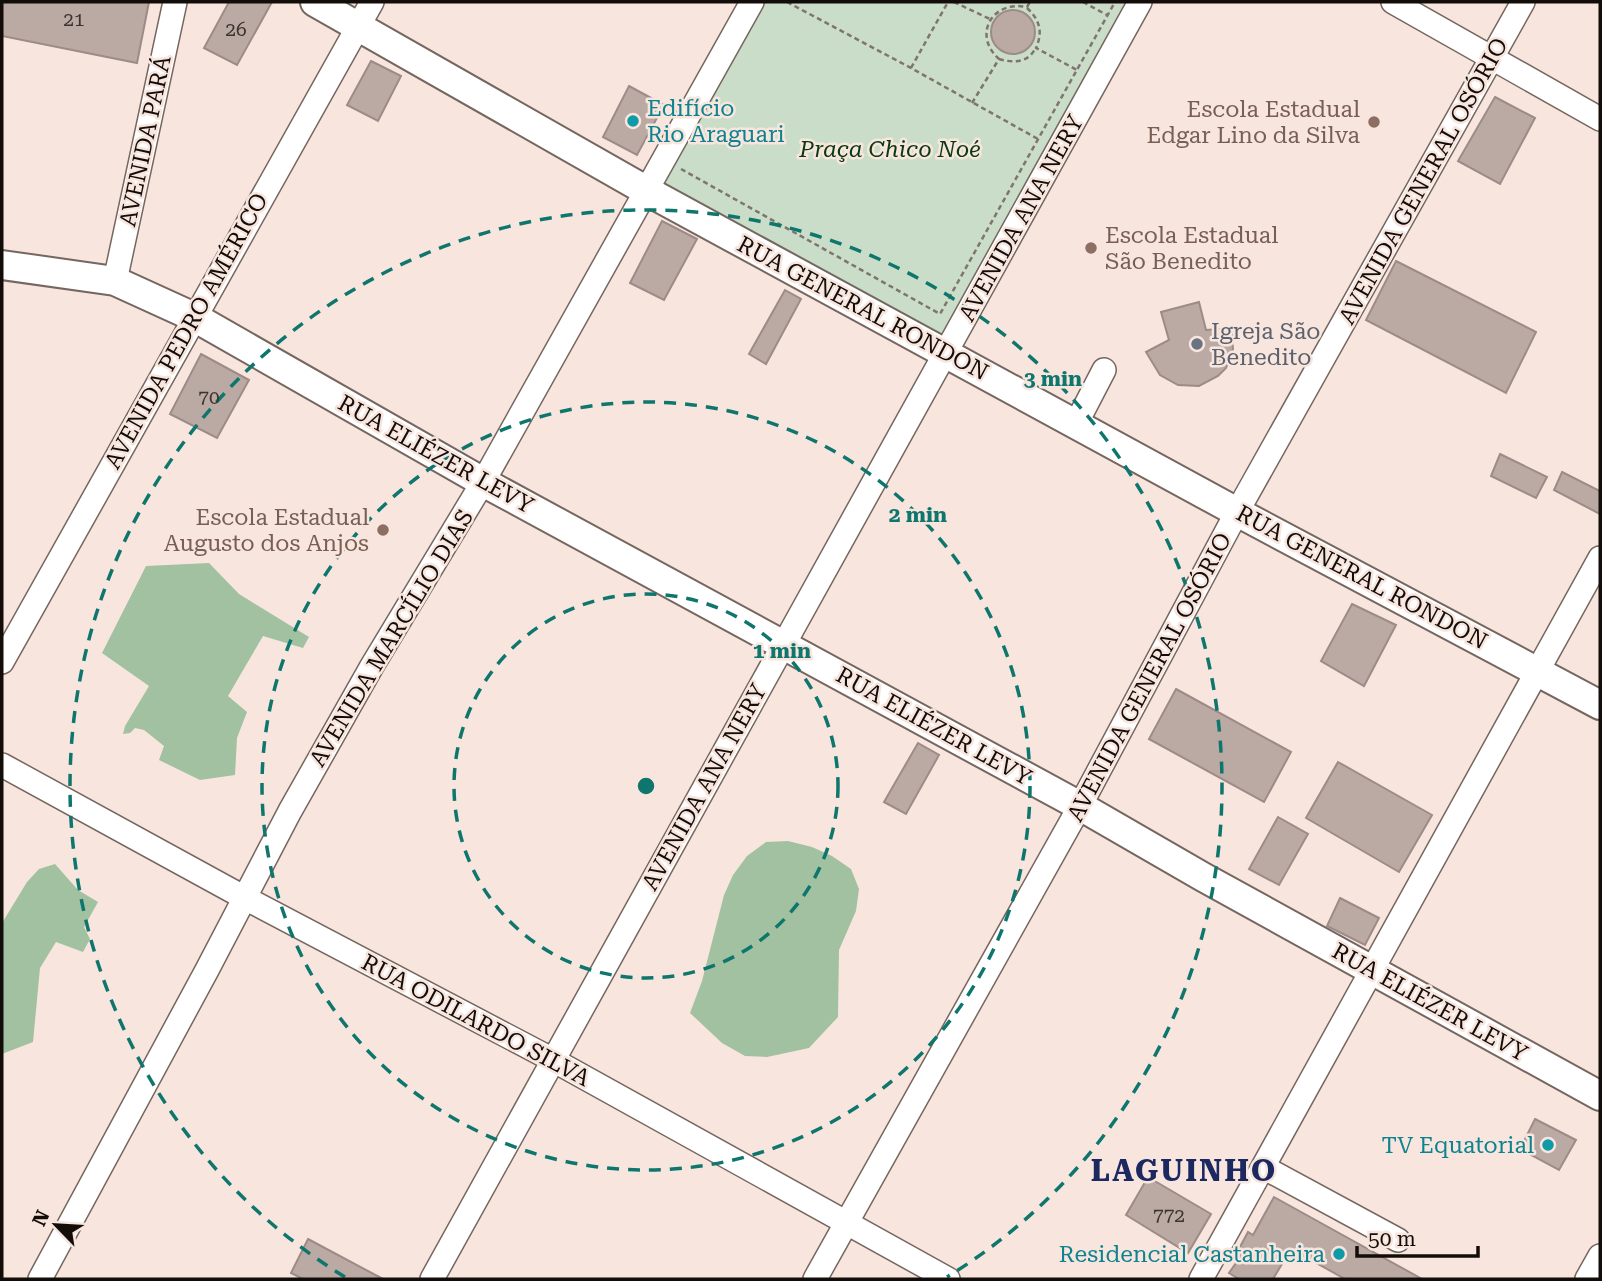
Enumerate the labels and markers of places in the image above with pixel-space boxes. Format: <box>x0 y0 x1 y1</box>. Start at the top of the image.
place label: Edifício Rio Araguari <box>647 95 785 148</box>
place label: Escola Estadual Edgar Lino da Silva <box>1146 96 1361 149</box>
marker: Edifício Rio Araguari <box>625 113 641 129</box>
marker: Escola Estadual Edgar Lino da Silva <box>1366 114 1382 130</box>
place label: Escola Estadual São Benedito <box>1105 222 1278 275</box>
marker: Escola Estadual São Benedito <box>1083 240 1099 256</box>
place label: Igreja São Benedito <box>1211 318 1320 371</box>
marker: Igreja São Benedito <box>1189 336 1205 352</box>
place label: Escola Estadual Augusto dos Anjos <box>164 504 369 557</box>
marker: Escola Estadual Augusto dos Anjos <box>375 522 391 538</box>
centre of rings <box>634 774 658 798</box>
place label: TV Equatorial <box>1382 1132 1534 1159</box>
marker: TV Equatorial <box>1540 1137 1556 1153</box>
place label: Residencial Castanheira <box>1059 1241 1326 1268</box>
marker: Residencial Castanheira <box>1331 1246 1347 1262</box>

